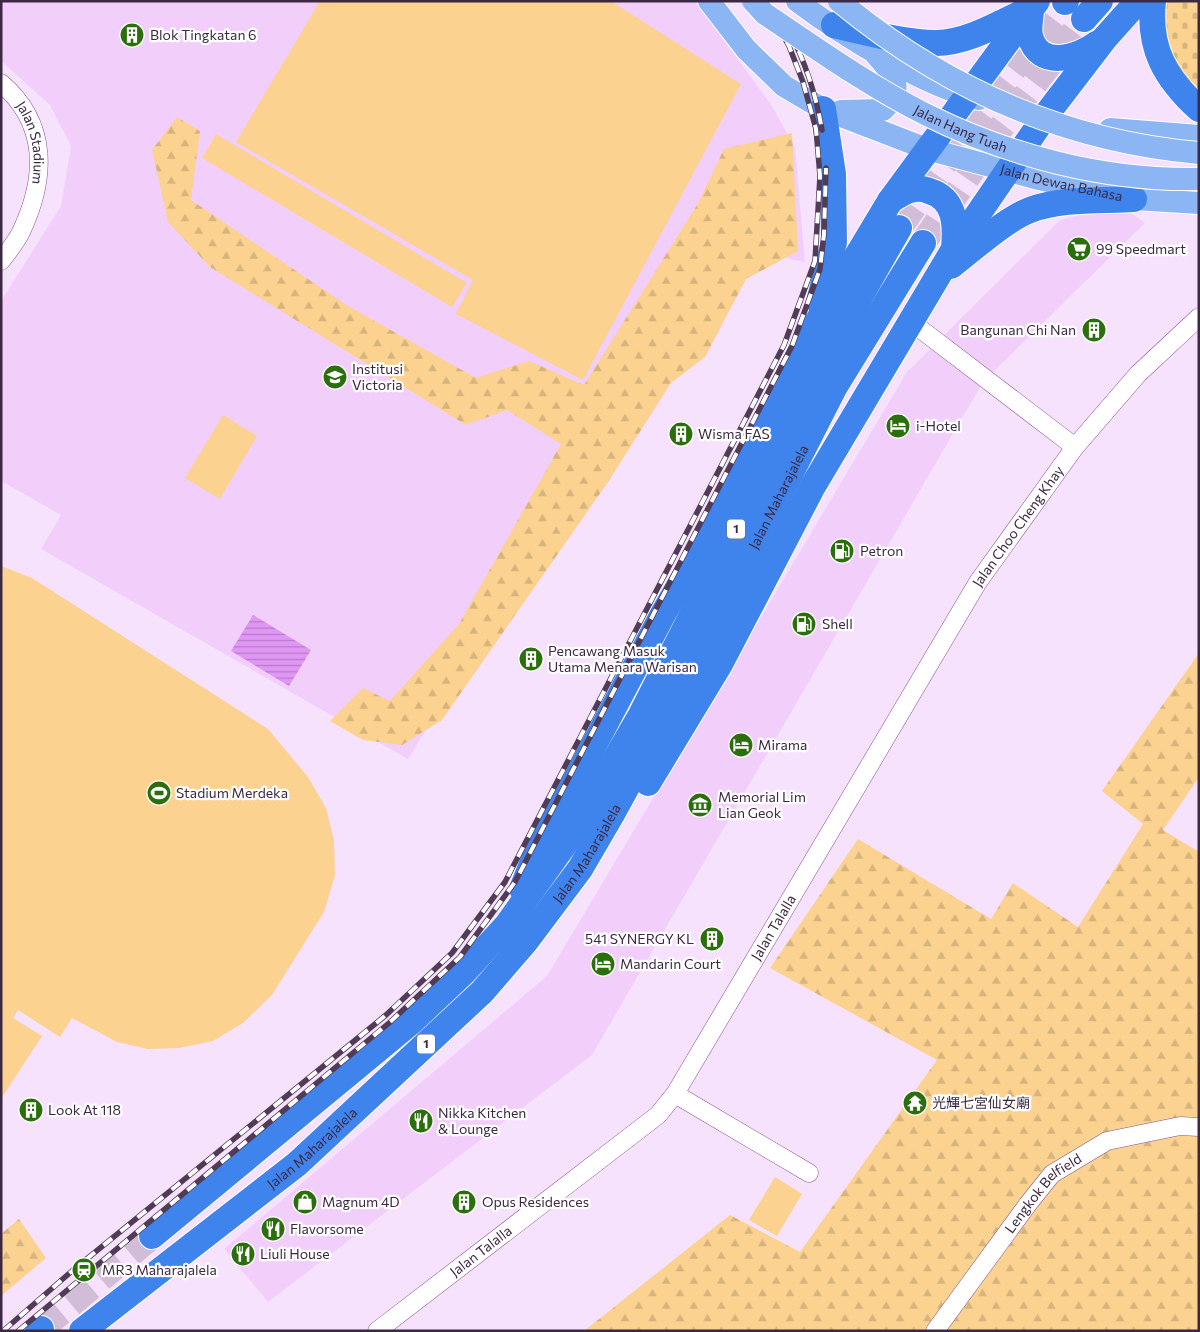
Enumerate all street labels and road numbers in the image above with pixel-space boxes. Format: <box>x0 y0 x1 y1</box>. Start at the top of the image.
street label: Jalan Stadium <box>13 97 48 185</box>
street label: Jalan Hang Tuah <box>911 101 1010 156</box>
street label: Jalan Dewan Bahasa <box>998 160 1124 204</box>
street label: Jalan Maharajalela <box>745 442 812 552</box>
street label: Jalan Choo Cheng Khay <box>968 462 1067 590</box>
road number: 1 <box>727 520 745 538</box>
street label: Jalan Maharajalela <box>549 801 624 906</box>
street label: Jalan Talalla <box>747 891 799 963</box>
road number: 1 <box>417 1034 435 1054</box>
street label: Jalan Maharajalela <box>263 1104 360 1192</box>
street label: Lengkok Belfield <box>1001 1149 1084 1236</box>
street label: Jalan Talalla <box>446 1222 515 1280</box>

